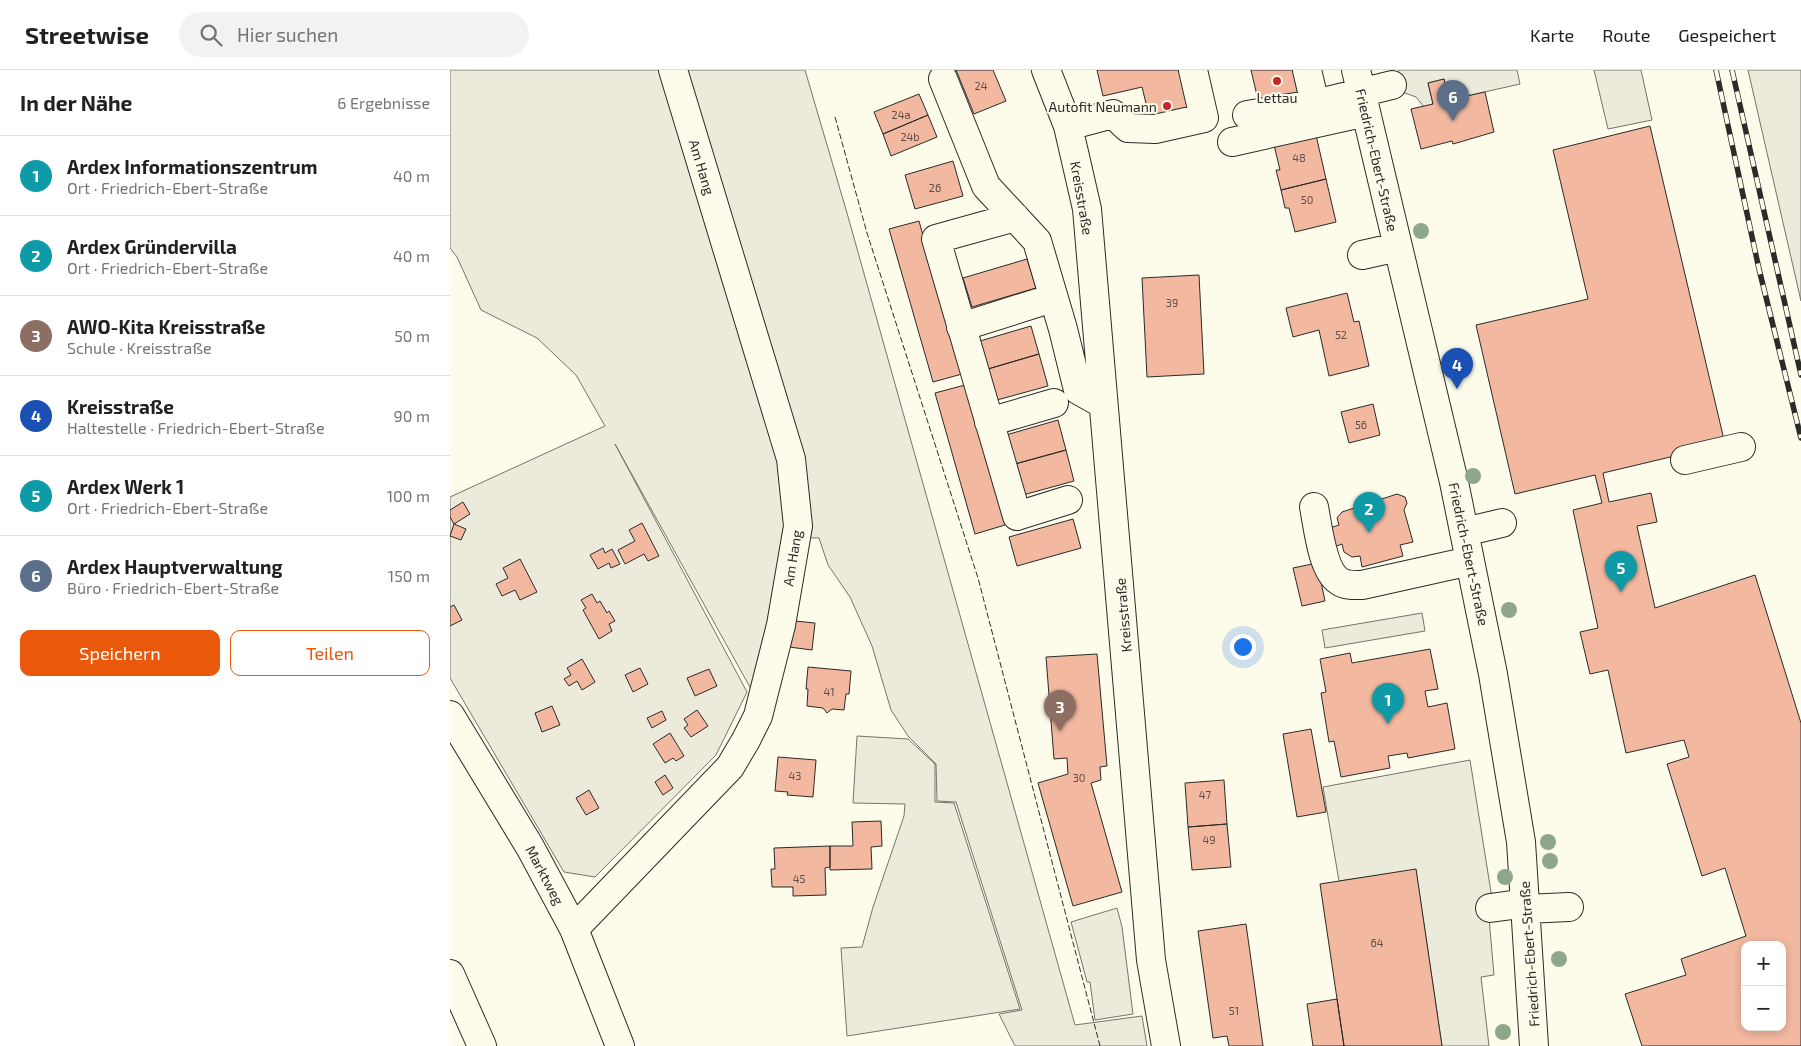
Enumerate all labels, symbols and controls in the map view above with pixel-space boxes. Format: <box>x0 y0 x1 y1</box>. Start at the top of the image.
search box <box>179 12 529 57</box>
text: Streetwise <box>25 20 149 49</box>
icon: search <box>197 21 225 49</box>
text: Hier suchen <box>237 23 338 46</box>
text: Karte <box>1530 24 1574 46</box>
text: Route <box>1602 24 1650 46</box>
text: Gespeichert <box>1678 24 1776 46</box>
marker: Lettau <box>1271 75 1283 87</box>
house number: 24 <box>975 79 988 92</box>
pin: 6 <box>1437 80 1469 121</box>
street label: Friedrich-Ebert-Straße <box>1352 87 1402 233</box>
place label: Lettau <box>1256 89 1298 106</box>
text: In der Nähe <box>20 90 132 115</box>
text: 6 Ergebnisse <box>337 93 430 112</box>
place label: Autofit Neumann <box>1049 98 1157 115</box>
marker: Autofit Neumann <box>1161 100 1173 112</box>
house number: 24a <box>892 108 911 121</box>
house number: 24b <box>900 130 920 143</box>
street label: Am Hang <box>686 137 719 197</box>
house number: 48 <box>1292 151 1306 164</box>
text: Ardex Informationszentrum <box>67 155 318 178</box>
street label: Kreisstraße <box>1067 160 1097 236</box>
text: 1 <box>33 166 39 185</box>
text: 40 m <box>393 166 430 185</box>
text: Ort · Friedrich-Ebert-Straße <box>67 178 268 197</box>
house number: 26 <box>929 181 941 194</box>
house number: 50 <box>1301 193 1313 206</box>
text: Ardex Gründervilla <box>67 235 237 258</box>
text: 2 <box>31 246 41 265</box>
text: 40 m <box>393 246 430 265</box>
text: Ort · Friedrich-Ebert-Straße <box>67 258 268 277</box>
house number: 39 <box>1166 296 1178 309</box>
text: AWO-Kita Kreisstraße <box>67 315 265 338</box>
text: 3 <box>31 326 41 345</box>
text: 50 m <box>394 326 430 345</box>
house number: 52 <box>1335 328 1347 341</box>
text: Schule · Kreisstraße <box>67 338 212 357</box>
pin: 4 <box>1441 348 1473 389</box>
text: Kreisstraße <box>67 395 174 418</box>
text: 4 <box>31 406 41 425</box>
text: 90 m <box>394 406 430 425</box>
text: Haltestelle · Friedrich-Ebert-Straße <box>67 418 325 437</box>
house number: 56 <box>1355 418 1367 431</box>
text: Ardex Werk 1 <box>67 475 184 498</box>
street label: Friedrich-Ebert-Straße <box>1446 481 1492 627</box>
text: 5 <box>32 486 40 505</box>
text: 100 m <box>387 486 430 505</box>
pin: 2 <box>1353 492 1385 533</box>
text: Ort · Friedrich-Ebert-Straße <box>67 498 268 517</box>
street label: Am Hang <box>779 528 805 588</box>
pin: 5 <box>1605 551 1637 592</box>
text: Ardex Hauptverwaltung <box>67 555 283 578</box>
text: 6 <box>31 566 41 585</box>
text: 150 m <box>388 566 430 585</box>
street label: Kreisstraße <box>1111 577 1135 653</box>
text: Büro · Friedrich-Ebert-Straße <box>67 578 279 597</box>
button: Speichern <box>20 630 220 676</box>
button: Teilen <box>230 630 430 676</box>
your location <box>1230 634 1256 660</box>
pin: 1 <box>1372 683 1404 724</box>
house number: 41 <box>823 685 835 698</box>
pin: 3 <box>1044 690 1076 731</box>
house number: 43 <box>789 769 801 782</box>
house number: 30 <box>1073 771 1085 784</box>
house number: 47 <box>1199 788 1212 801</box>
house number: 49 <box>1202 833 1216 846</box>
street label: Marktweg <box>522 842 568 908</box>
house number: 45 <box>793 872 805 885</box>
street label: Friedrich-Ebert-Straße <box>1515 881 1543 1027</box>
house number: 64 <box>1370 936 1384 949</box>
map controls <box>1741 941 1786 1031</box>
button: + <box>1741 941 1786 986</box>
button: − <box>1741 986 1786 1031</box>
house number: 51 <box>1229 1004 1239 1017</box>

